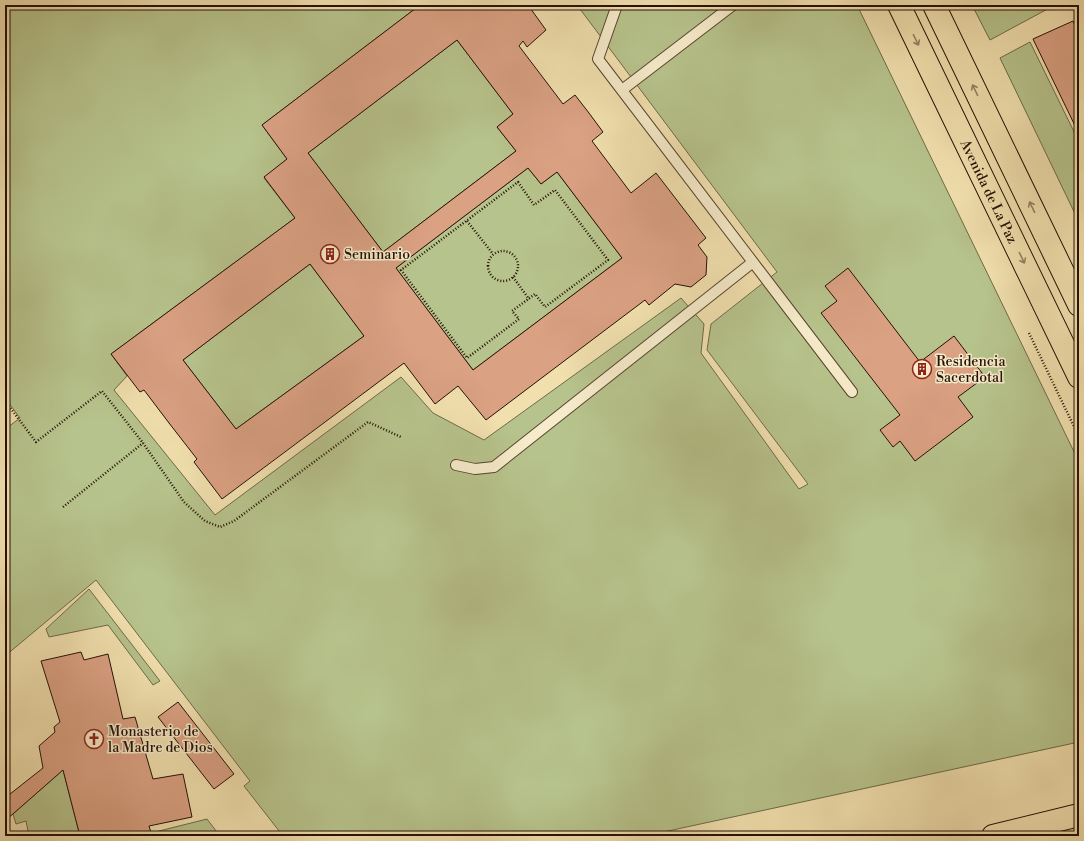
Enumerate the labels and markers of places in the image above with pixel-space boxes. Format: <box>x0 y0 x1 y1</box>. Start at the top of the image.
building icon: Seminario <box>319 243 341 265</box>
place label: Seminario <box>344 246 410 264</box>
place label: Residencia Sacerdotal <box>936 353 1006 387</box>
building icon: Residencia Sacerdotal <box>911 358 933 380</box>
place label: Monasterio de la Madre de Dios <box>108 723 213 757</box>
church icon: Monasterio de la Madre de Dios <box>83 728 105 750</box>

